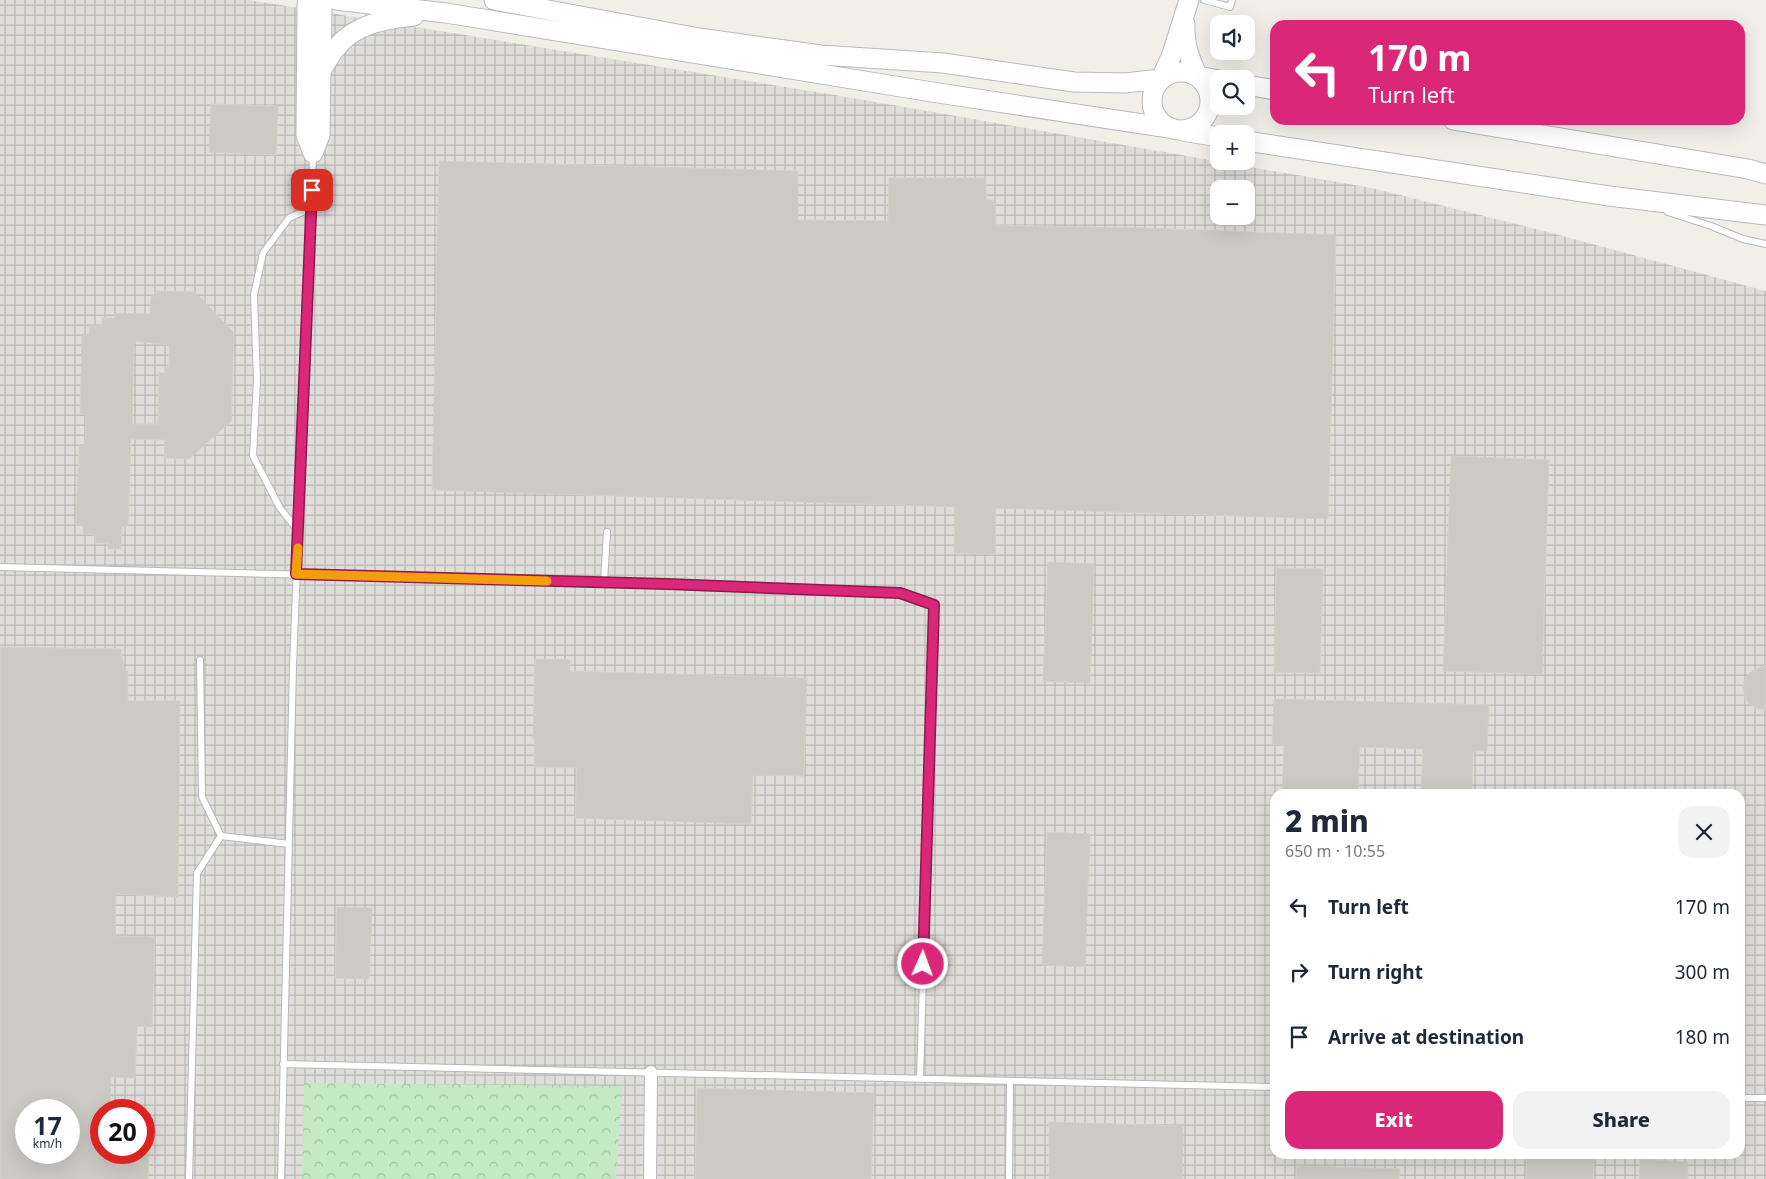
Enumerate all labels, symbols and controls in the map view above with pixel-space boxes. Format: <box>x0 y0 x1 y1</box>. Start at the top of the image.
map controls <box>1210 15 1255 225</box>
button: sound <box>1210 15 1255 60</box>
text: 170 m <box>1368 34 1471 81</box>
icon: left <box>1285 40 1350 105</box>
button: search <box>1210 70 1255 115</box>
text: Turn left <box>1368 79 1455 109</box>
button: + <box>1210 125 1255 170</box>
pin <box>291 169 333 211</box>
icon: arrive <box>298 176 326 204</box>
button: − <box>1210 180 1255 225</box>
text: 2 min <box>1285 800 1369 841</box>
button: close <box>1678 806 1730 858</box>
text: 650 m · 10:55 <box>1285 840 1385 862</box>
icon: left <box>1285 893 1313 921</box>
text: Turn left <box>1328 894 1409 920</box>
text: 170 m <box>1675 894 1730 920</box>
position arrow <box>896 937 948 989</box>
icon: right <box>1285 958 1313 986</box>
text: Turn right <box>1328 959 1423 985</box>
text: 300 m <box>1675 959 1730 985</box>
icon: arrive <box>1285 1023 1313 1051</box>
text: Arrive at destination <box>1328 1024 1524 1050</box>
text: 180 m <box>1675 1024 1730 1050</box>
button: Exit <box>1285 1091 1503 1149</box>
button: Share <box>1513 1091 1730 1149</box>
speed limit sign: 20 <box>90 1099 155 1164</box>
text: 17 <box>33 1108 62 1142</box>
text: km/h <box>33 1135 62 1152</box>

